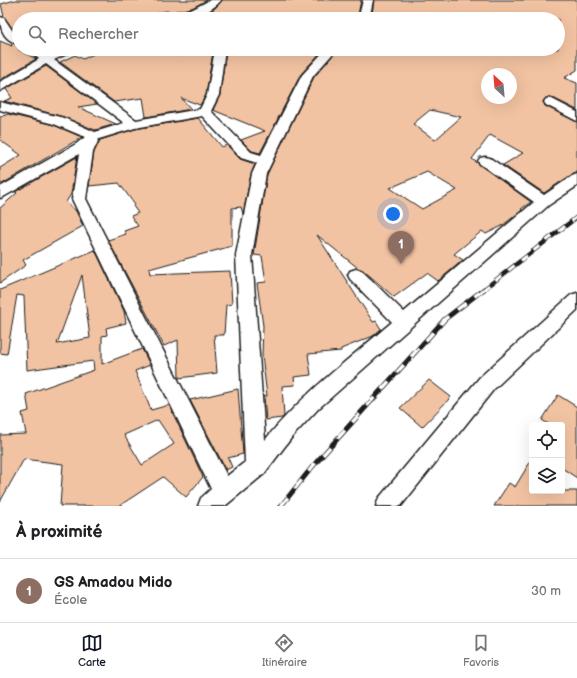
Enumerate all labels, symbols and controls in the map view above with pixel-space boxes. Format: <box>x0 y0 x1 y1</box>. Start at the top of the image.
search box <box>12 12 565 56</box>
icon: search <box>26 23 48 45</box>
text: Rechercher <box>58 25 138 44</box>
north arrow <box>481 68 517 104</box>
your location <box>383 204 403 224</box>
pin: 1 <box>388 231 414 264</box>
map controls <box>529 422 565 494</box>
button: locate <box>529 422 565 458</box>
button: layers <box>529 458 565 494</box>
text: À proximité <box>16 522 102 542</box>
text: GS Amadou Mido <box>54 573 172 592</box>
text: 1 <box>26 583 32 599</box>
text: 30 m <box>531 583 561 599</box>
text: École <box>54 592 87 608</box>
tab: Carte <box>78 632 106 669</box>
tab: Itinéraire <box>262 632 307 669</box>
tab: Favoris <box>463 632 499 669</box>

